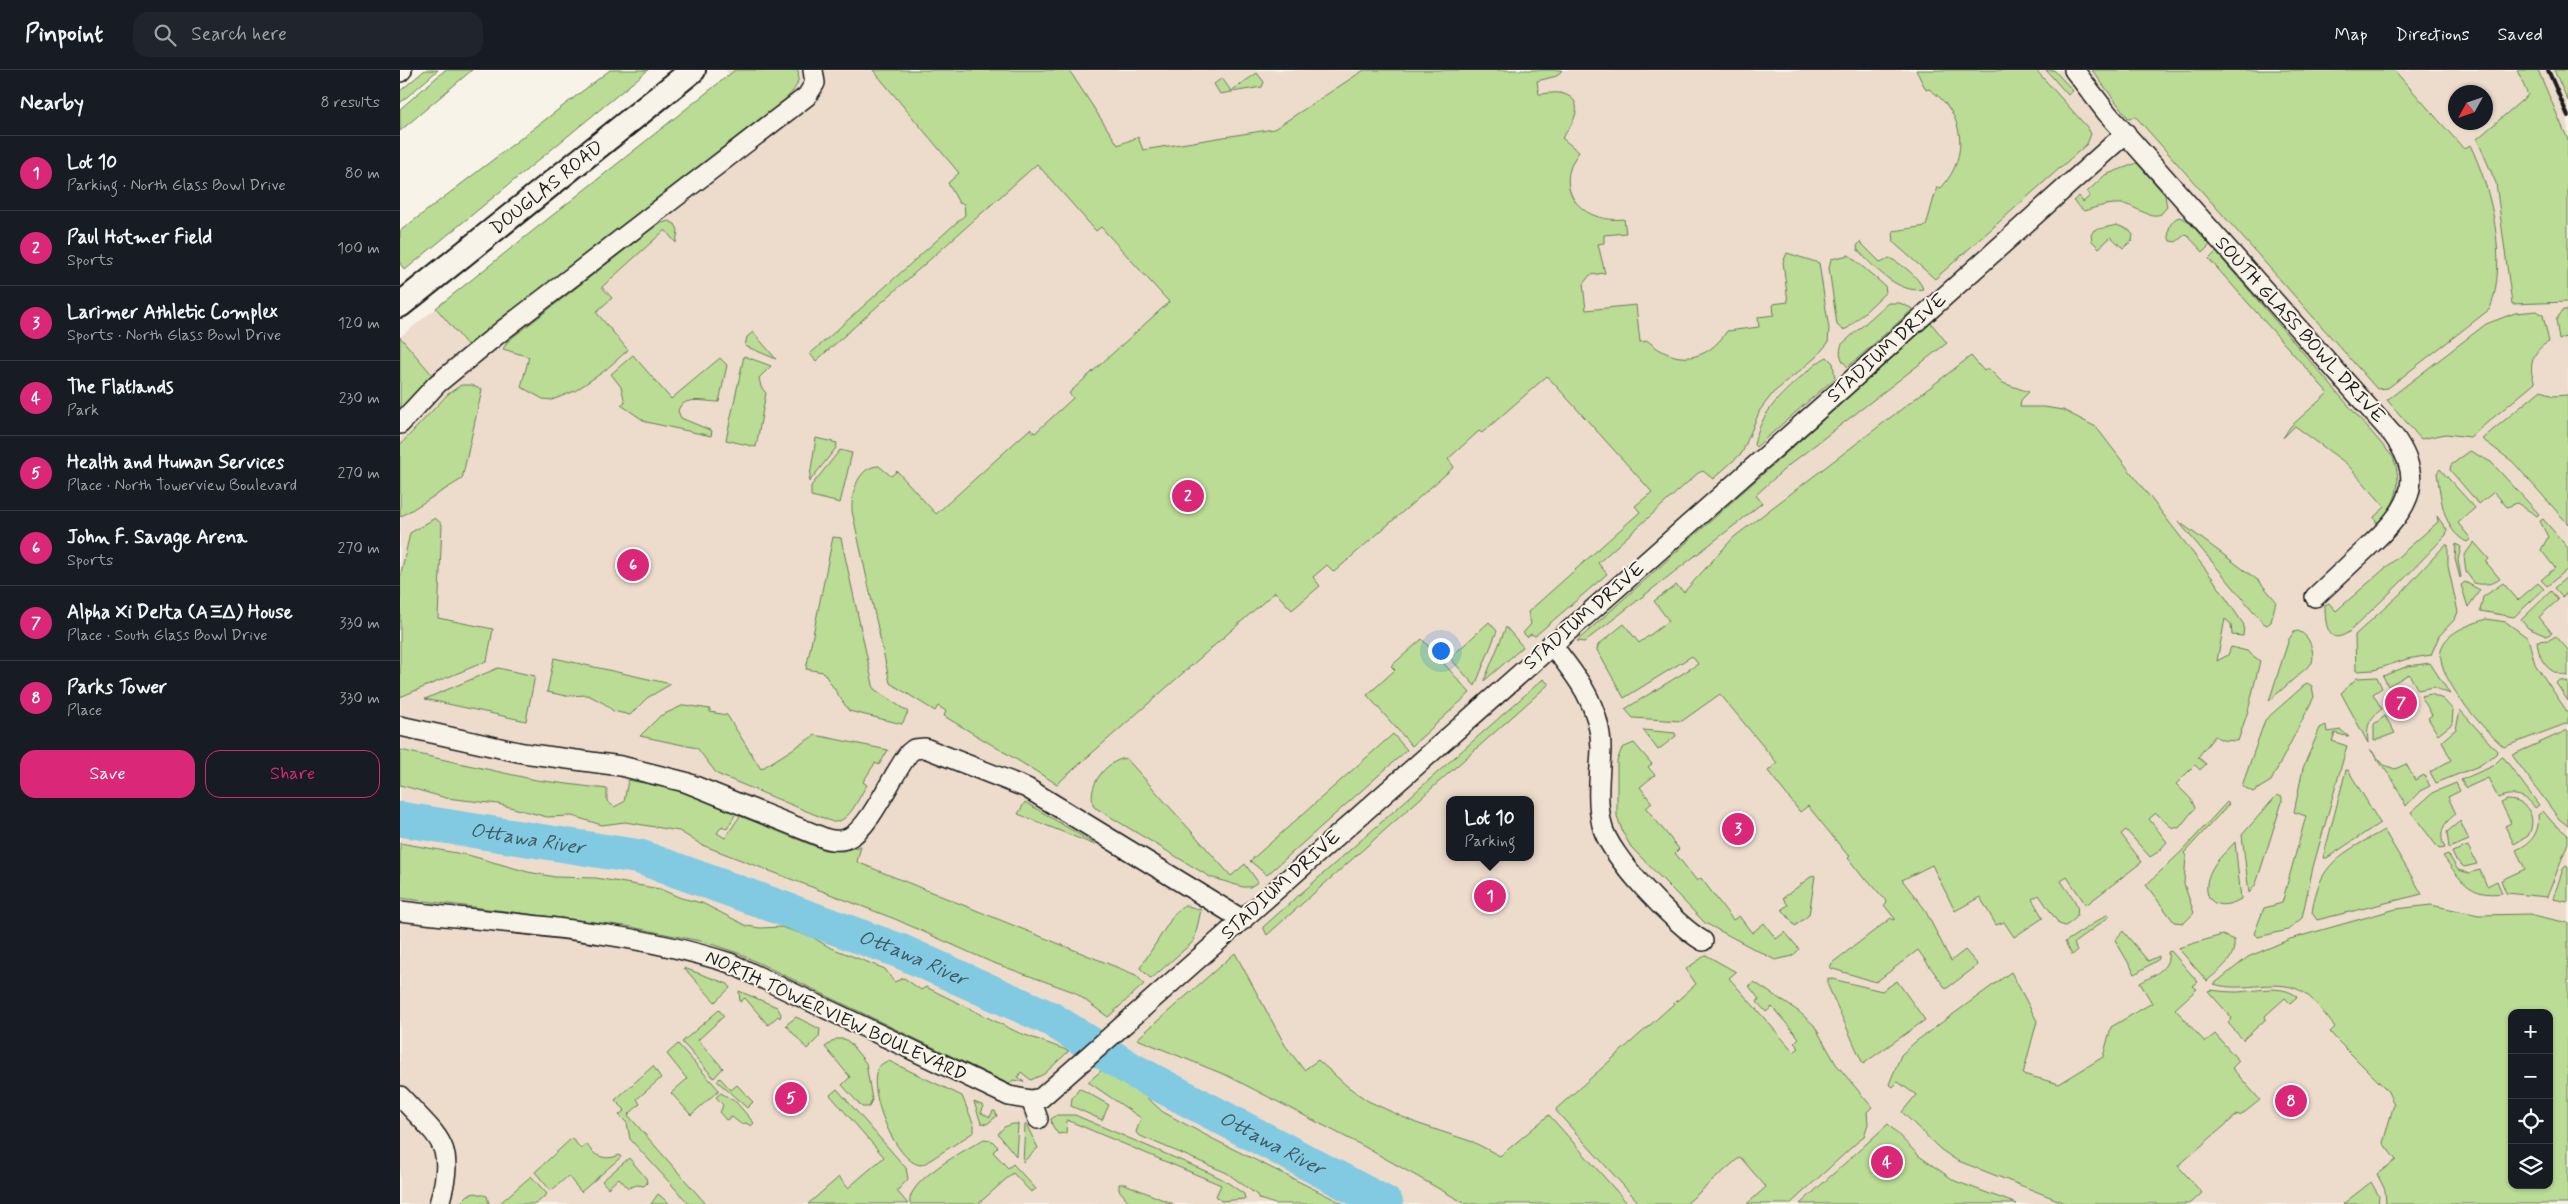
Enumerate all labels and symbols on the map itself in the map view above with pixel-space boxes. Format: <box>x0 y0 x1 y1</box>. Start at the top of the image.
north arrow <box>2448 85 2493 130</box>
street label: DOUGLAS ROAD <box>485 134 608 240</box>
street label: SOUTH GLASS BOWL DRIVE <box>2209 231 2391 429</box>
street label: STADIUM DRIVE <box>1822 288 1952 408</box>
pin: 2 <box>1172 477 1204 515</box>
pin: 6 <box>617 546 649 584</box>
street label: STADIUM DRIVE <box>1518 556 1650 676</box>
your location <box>1428 638 1454 664</box>
pin: 7 <box>2385 684 2417 722</box>
pin: 3 <box>1722 810 1754 848</box>
water label: Ottawa River <box>468 817 589 862</box>
street label: STADIUM DRIVE <box>1216 825 1346 945</box>
pin: 1 <box>1474 877 1506 915</box>
water label: Ottawa River <box>855 924 974 994</box>
street label: NORTH TOWERVIEW BOULEVARD <box>701 944 971 1088</box>
pin: 5 <box>775 1079 807 1117</box>
pin: 8 <box>2275 1082 2307 1120</box>
water label: Ottawa River <box>1215 1105 1332 1184</box>
pin: 4 <box>1871 1143 1903 1181</box>

